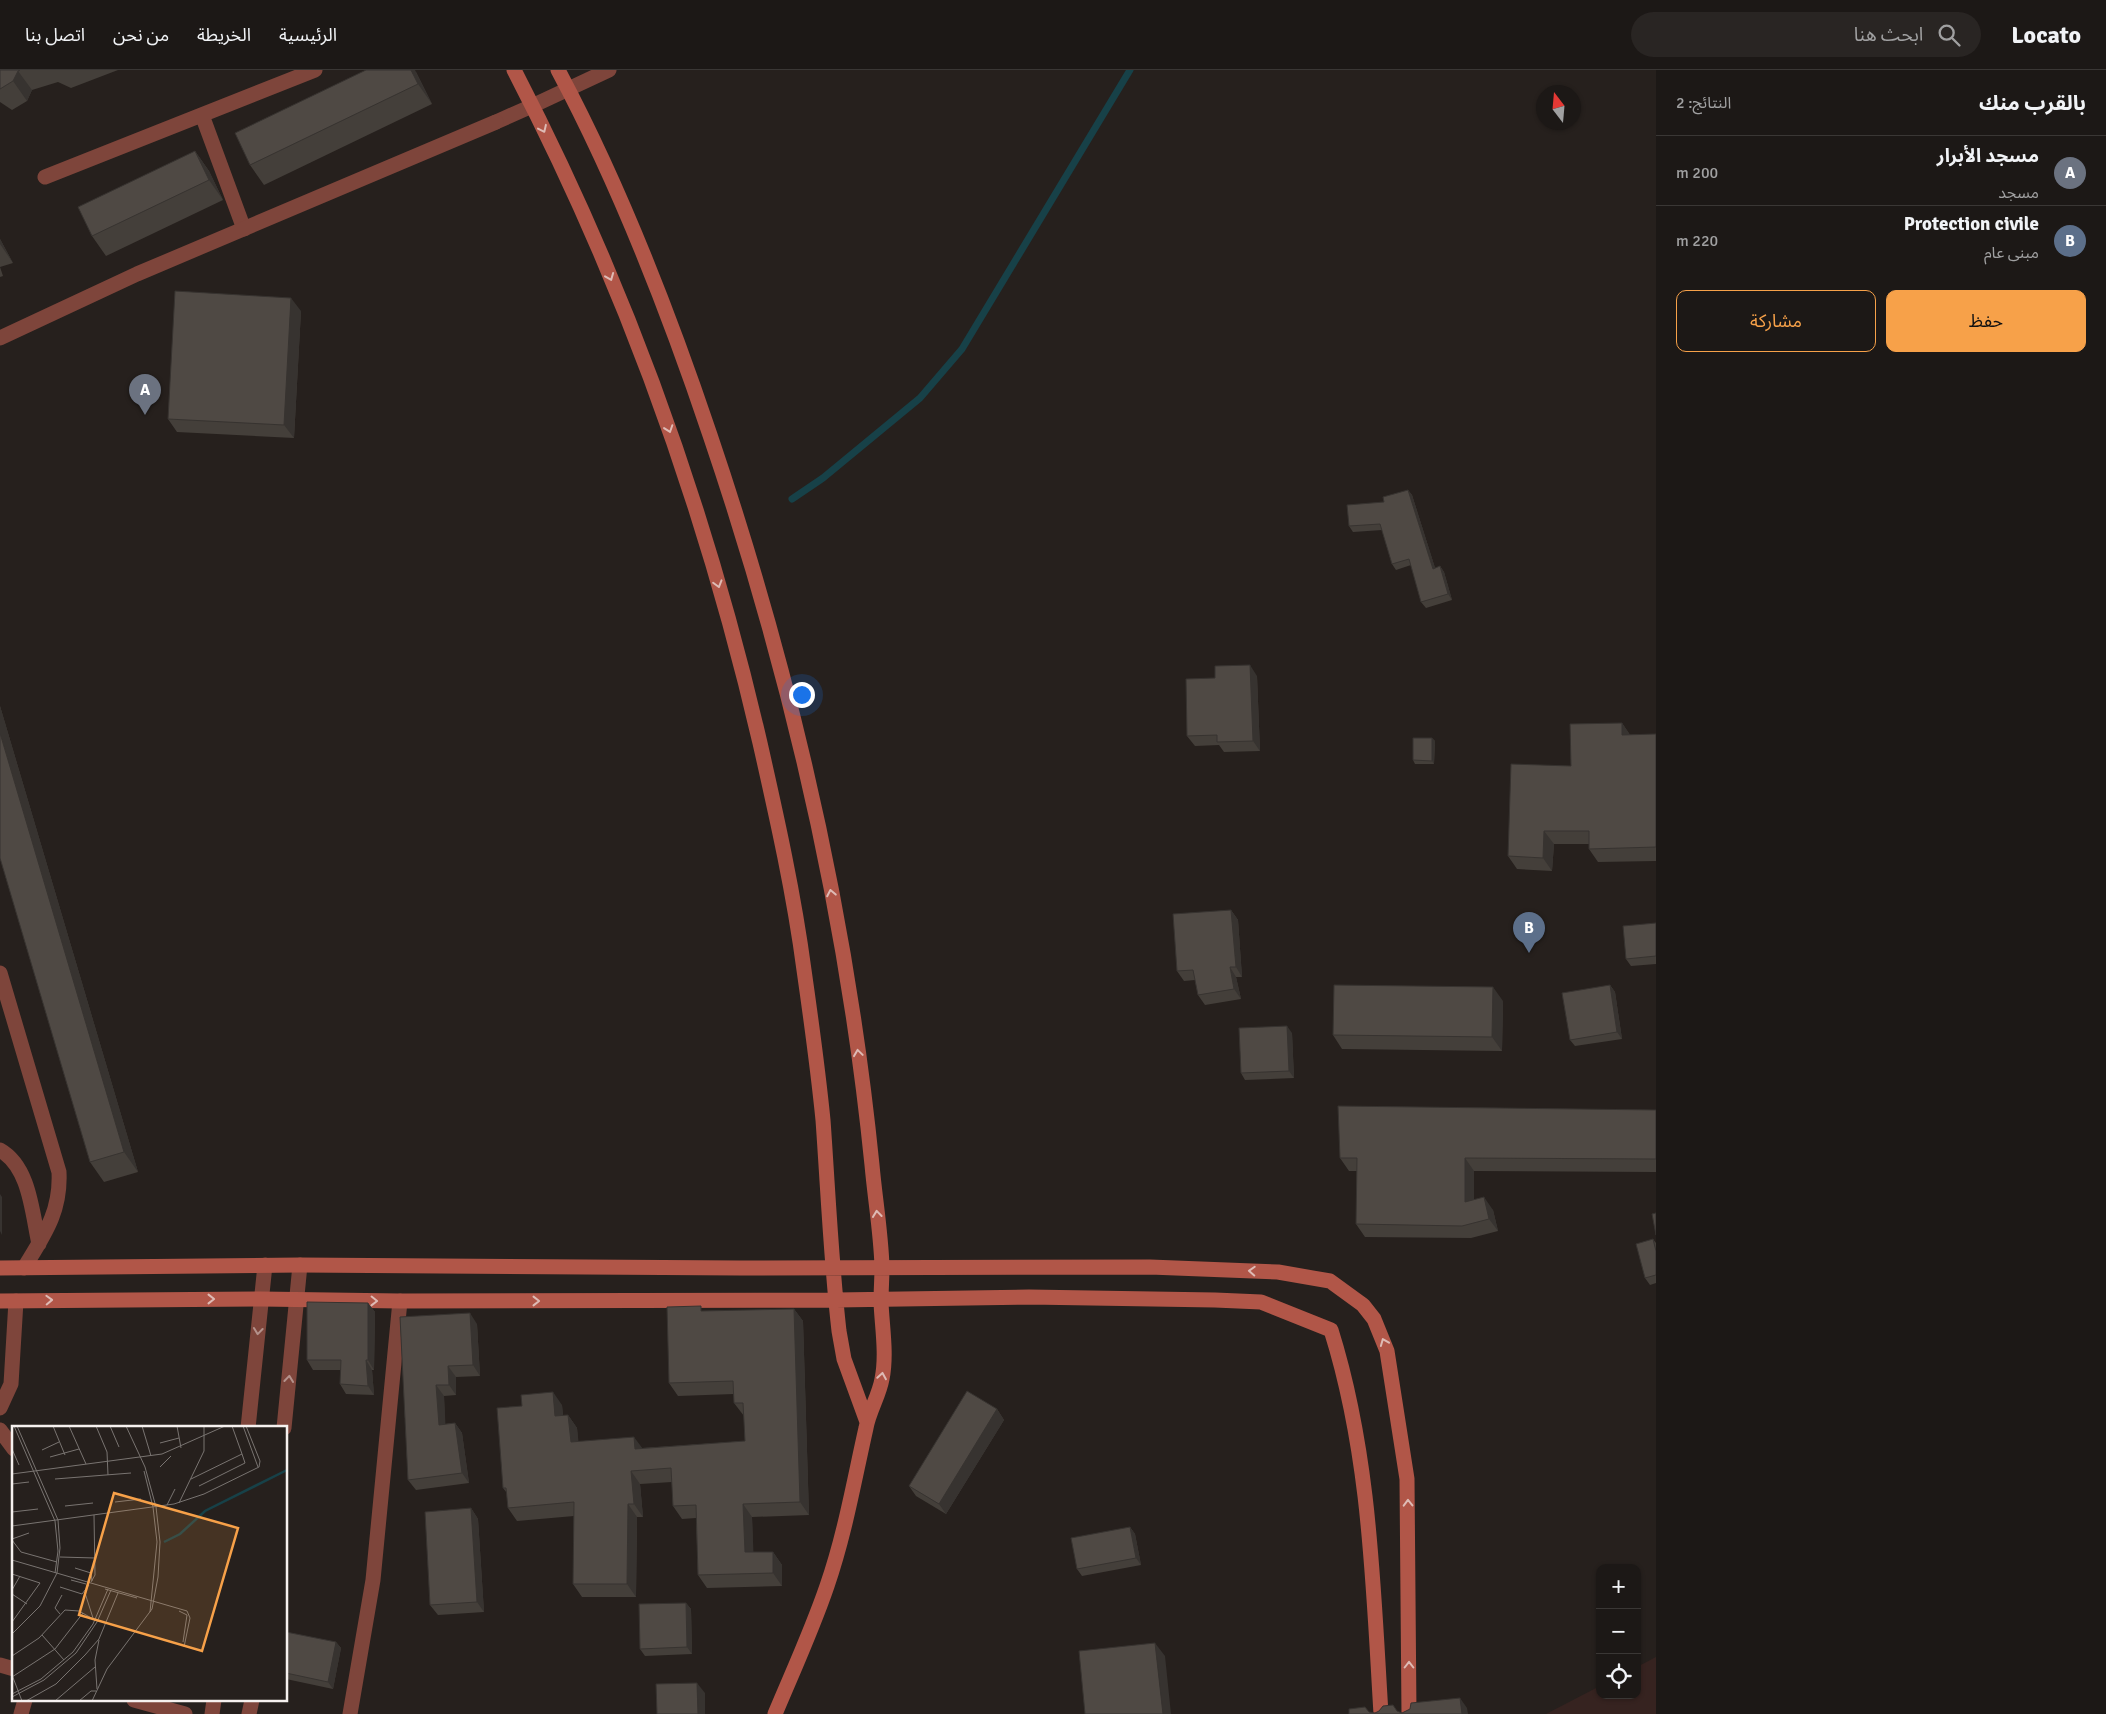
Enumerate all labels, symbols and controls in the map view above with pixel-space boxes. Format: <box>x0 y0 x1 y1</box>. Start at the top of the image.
search box <box>1631 12 1981 57</box>
text: Locato <box>2011 20 2081 50</box>
icon: search <box>1935 21 1963 49</box>
text: ابحث هنا <box>1854 23 1923 47</box>
text: اتصل بنا <box>25 24 85 46</box>
text: من نحن <box>113 24 169 46</box>
text: الخريطة <box>197 24 251 46</box>
text: الرئيسية <box>279 24 337 46</box>
north arrow <box>1536 85 1581 130</box>
text: بالقرب منك <box>1979 90 2086 116</box>
text: النتائج: 2 <box>1676 93 1731 113</box>
one-way arrow <box>537 124 548 133</box>
text: مسجد الأبرار <box>1937 144 2039 168</box>
text: 200 m <box>1676 163 1718 183</box>
text: A <box>2065 163 2075 183</box>
text: مسجد <box>1998 183 2039 203</box>
text: Protection civile <box>1904 212 2039 236</box>
text: 220 m <box>1676 231 1718 251</box>
text: B <box>2065 231 2075 251</box>
text: مبنى عام <box>1984 243 2039 263</box>
one-way arrow <box>604 272 614 281</box>
button: مشاركة <box>1676 290 1876 352</box>
button: حفظ <box>1886 290 2086 352</box>
pin: A <box>129 374 161 415</box>
one-way arrow <box>663 424 673 433</box>
one-way arrow <box>713 579 723 587</box>
your location <box>789 682 815 708</box>
one-way arrow <box>826 888 837 897</box>
pin: B <box>1513 912 1545 953</box>
one-way arrow <box>853 1049 863 1057</box>
one-way arrow <box>871 1210 882 1218</box>
one-way arrow <box>1248 1266 1256 1276</box>
one-way arrow <box>208 1294 215 1304</box>
one-way arrow <box>45 1295 53 1306</box>
one-way arrow <box>370 1296 378 1306</box>
one-way arrow <box>532 1296 540 1306</box>
one-way arrow <box>253 1327 264 1335</box>
one-way arrow <box>1380 1339 1390 1347</box>
one-way arrow <box>876 1372 886 1381</box>
one-way arrow <box>283 1375 294 1383</box>
inset map <box>12 1426 288 1702</box>
one-way arrow <box>1403 1499 1413 1506</box>
map controls <box>1596 1564 1641 1699</box>
button: + <box>1596 1564 1641 1609</box>
button: − <box>1596 1609 1641 1654</box>
button: locate <box>1596 1654 1641 1699</box>
one-way arrow <box>1404 1661 1414 1669</box>

